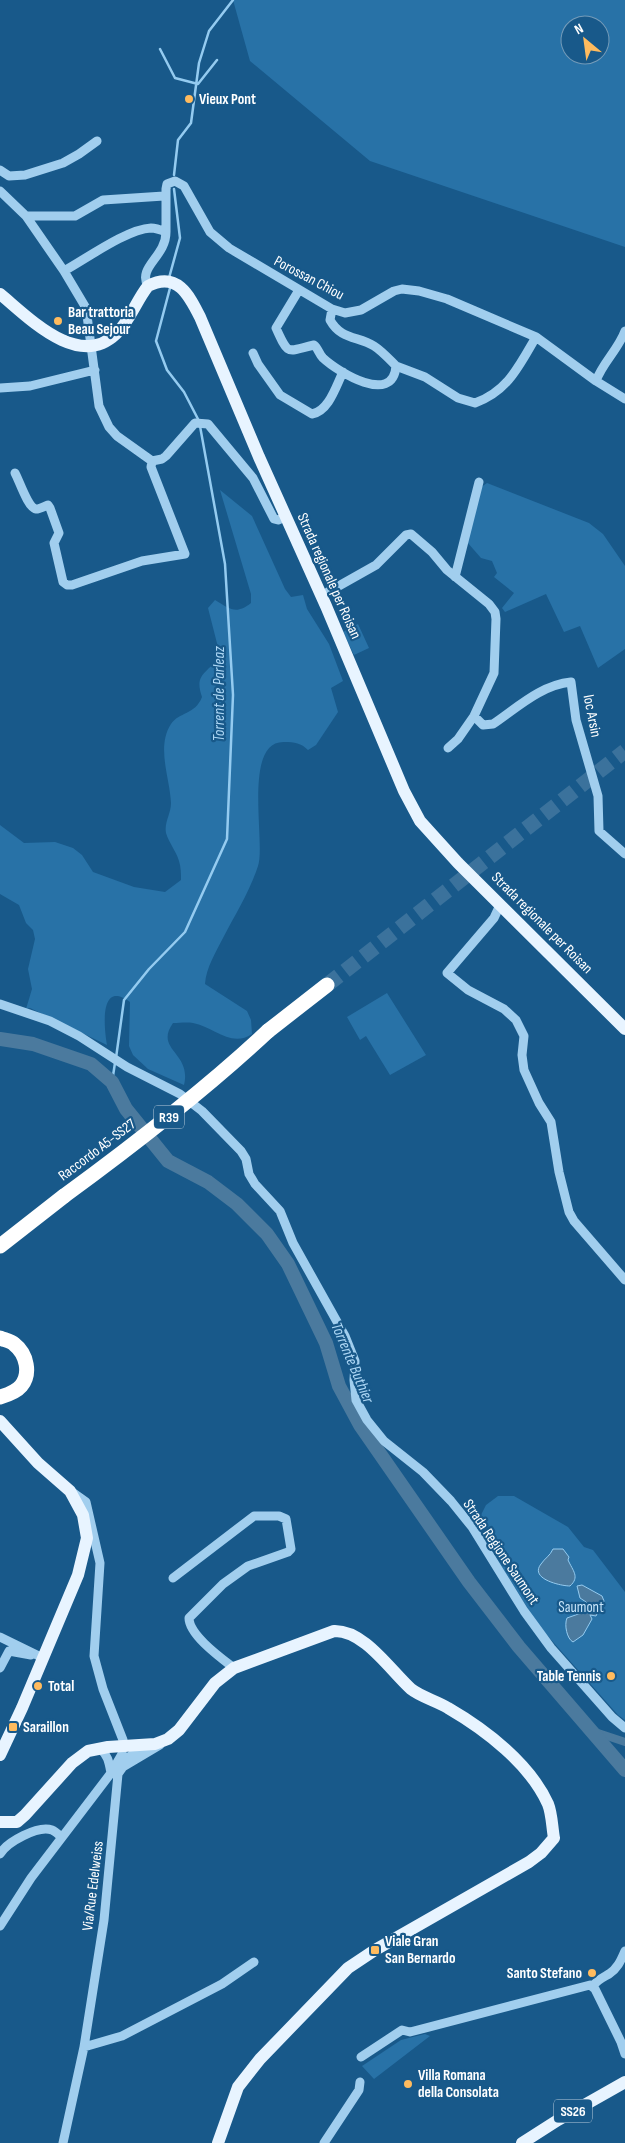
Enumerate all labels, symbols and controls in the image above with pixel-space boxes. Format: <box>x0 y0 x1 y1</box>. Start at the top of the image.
north arrow <box>560 15 610 65</box>
text: N <box>572 20 586 38</box>
place label: Vieux Pont <box>199 90 256 109</box>
marker: Vieux Pont <box>183 93 195 105</box>
street label: Porossan Chiou <box>271 252 347 304</box>
place label: Bar trattoria Beau Sejour <box>68 303 134 339</box>
marker: Bar trattoria Beau Sejour <box>52 315 64 327</box>
street label: Strada regionale per Roisan <box>293 510 365 642</box>
water label: Torrent de Parleaz <box>210 645 229 742</box>
street label: loc Arsin <box>579 693 605 739</box>
street label: Strada regionale per Roisan <box>487 868 597 978</box>
road number: R39 <box>154 1106 184 1128</box>
street label: Raccordo A5-SS27 <box>55 1115 139 1185</box>
water label: Torrente Buthier <box>327 1320 378 1407</box>
street label: Strada Regione Saumont <box>459 1496 544 1609</box>
park label: Saumont <box>558 1598 604 1617</box>
place label: Table Tennis <box>537 1667 601 1686</box>
marker: Table Tennis <box>605 1670 617 1682</box>
place label: Total <box>48 1677 74 1696</box>
marker: Total <box>32 1680 44 1692</box>
place label: Saraillon <box>23 1718 69 1737</box>
marker: Saraillon <box>7 1721 19 1733</box>
street label: Via/Rue Edelweiss <box>78 1840 108 1932</box>
place label: Viale Gran San Bernardo <box>385 1932 455 1968</box>
marker: Viale Gran San Bernardo <box>369 1944 381 1956</box>
place label: Santo Stefano <box>507 1964 582 1983</box>
marker: Santo Stefano <box>586 1967 598 1979</box>
place label: Villa Romana della Consolata <box>418 2066 499 2102</box>
marker: Villa Romana della Consolata <box>402 2078 414 2090</box>
road number: SS26 <box>554 2100 592 2122</box>

